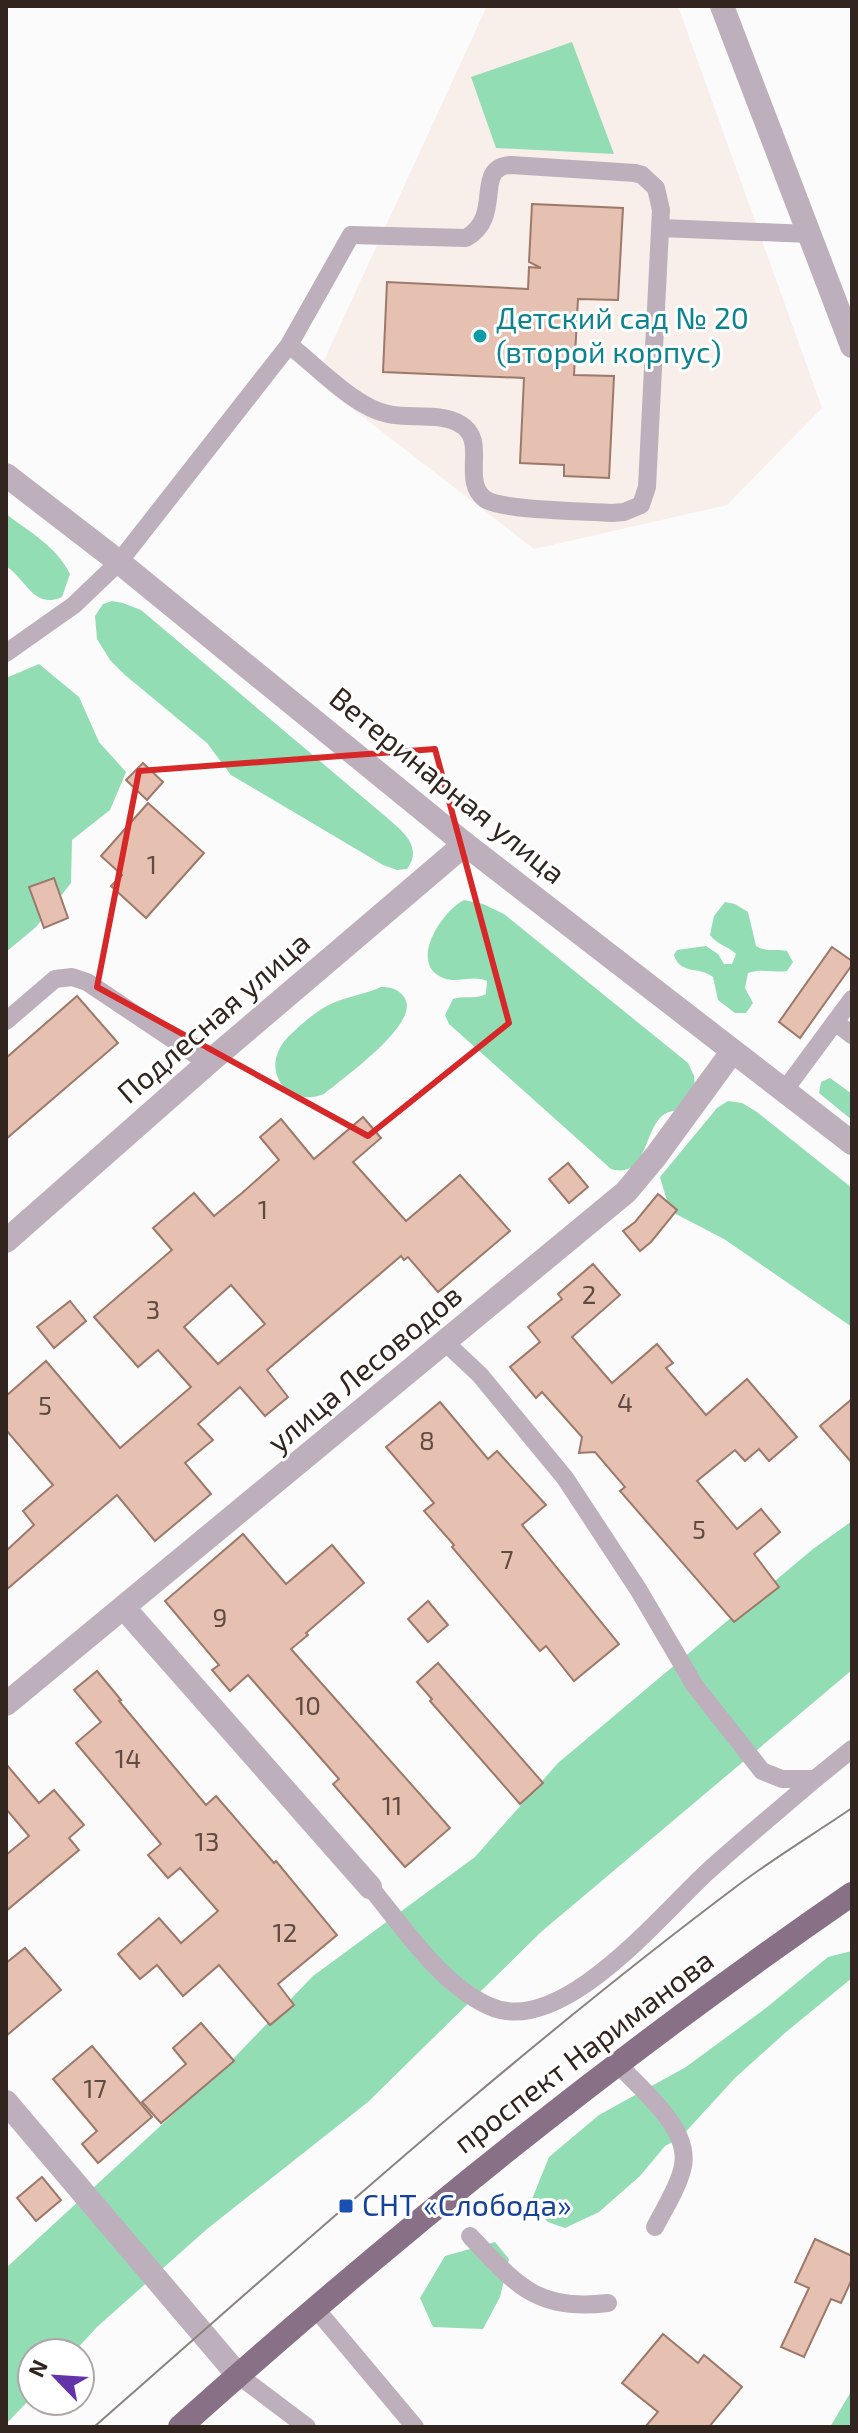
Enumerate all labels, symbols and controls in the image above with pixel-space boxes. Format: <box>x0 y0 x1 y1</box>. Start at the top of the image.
place label: Детский сад № 20 (второй корпус) <box>496 299 749 370</box>
marker: Детский сад № 20 (второй корпус) <box>471 327 489 345</box>
street label: Ветеринарная улица <box>323 678 573 891</box>
house number: 1 <box>147 848 157 879</box>
street label: Подлесная улица <box>109 923 317 1111</box>
house number: 1 <box>258 1193 268 1224</box>
street label: улица Лесоводов <box>259 1276 469 1460</box>
house number: 2 <box>582 1278 596 1309</box>
house number: 3 <box>146 1293 160 1324</box>
house number: 4 <box>617 1386 633 1417</box>
house number: 5 <box>38 1389 52 1420</box>
house number: 8 <box>419 1424 435 1455</box>
house number: 5 <box>692 1513 706 1544</box>
house number: 7 <box>500 1543 514 1574</box>
house number: 9 <box>213 1601 227 1632</box>
house number: 10 <box>295 1689 321 1720</box>
house number: 14 <box>115 1742 141 1773</box>
house number: 11 <box>382 1789 402 1820</box>
house number: 13 <box>195 1825 219 1856</box>
house number: 12 <box>273 1916 297 1947</box>
street label: проспект Нариманова <box>446 1941 720 2160</box>
house number: 17 <box>83 2072 107 2103</box>
place label: СНТ «Слобода» <box>362 2186 572 2222</box>
marker: СНТ «Слобода» <box>337 2197 355 2215</box>
north arrow <box>16 2337 96 2417</box>
text: N <box>22 2355 52 2381</box>

